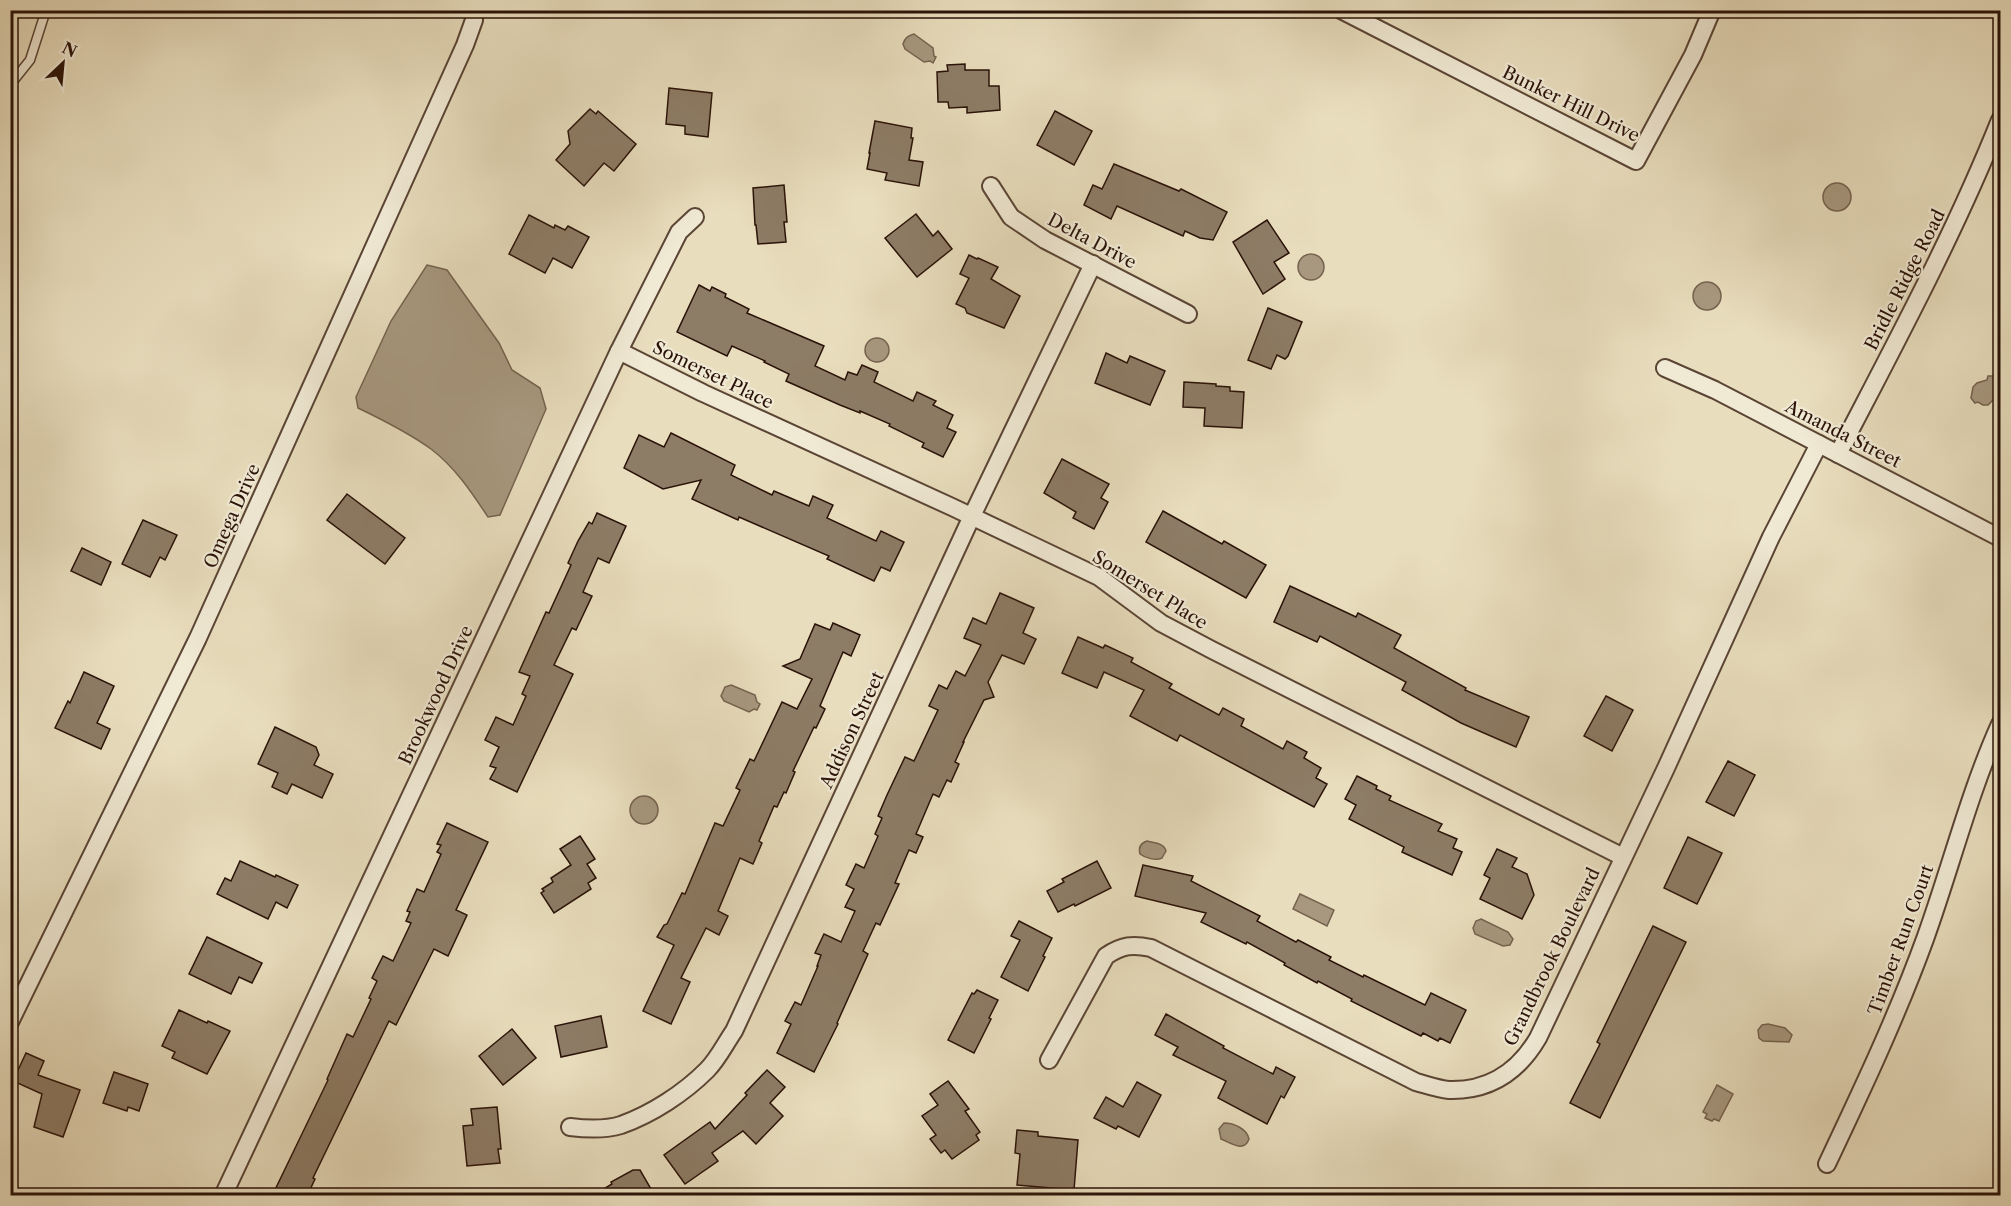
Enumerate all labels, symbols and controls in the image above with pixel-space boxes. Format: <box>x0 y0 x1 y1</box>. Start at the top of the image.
north arrow <box>33 33 93 93</box>
text: N <box>59 37 80 62</box>
street label: Bunker Hill Drive <box>1499 61 1643 147</box>
street label: Bridle Ridge Road <box>1860 206 1950 354</box>
street label: Delta Drive <box>1044 208 1140 274</box>
street label: Somerset Place <box>649 336 777 414</box>
street label: Amanda Street <box>1781 395 1905 473</box>
street label: Omega Drive <box>199 460 265 572</box>
street label: Somerset Place <box>1088 546 1212 634</box>
street label: Brookwood Drive <box>394 622 478 768</box>
street label: Addison Street <box>815 667 889 793</box>
street label: Timber Run Court <box>1864 861 1939 1018</box>
street label: Grandbrook Boulevard <box>1499 864 1605 1050</box>

